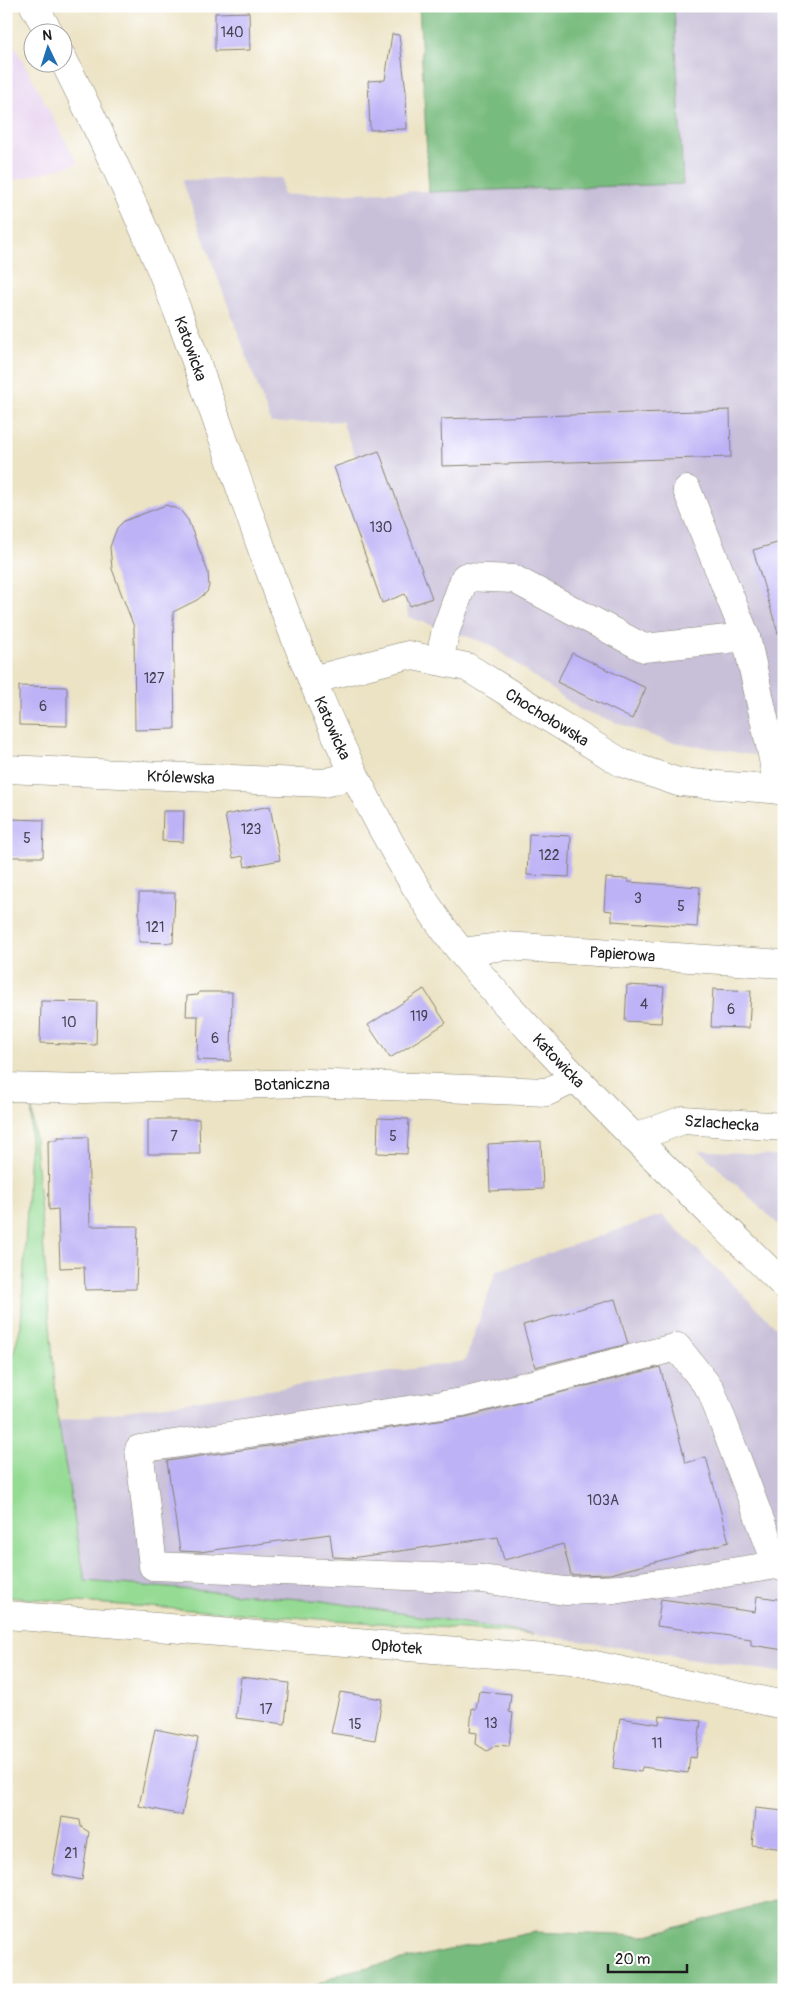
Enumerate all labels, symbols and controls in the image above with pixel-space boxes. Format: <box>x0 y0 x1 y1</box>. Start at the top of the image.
north arrow <box>22 22 72 72</box>
house number: 140 <box>220 24 244 41</box>
text: N <box>42 27 52 44</box>
street label: Katowicka <box>169 314 211 384</box>
house number: 130 <box>370 519 392 536</box>
house number: 127 <box>144 670 165 687</box>
street label: Chochołowska <box>501 684 592 751</box>
street label: Katowicka <box>309 693 355 763</box>
house number: 6 <box>39 698 47 715</box>
street label: Królewska <box>146 766 215 789</box>
house number: 123 <box>241 821 262 838</box>
house number: 5 <box>23 830 31 847</box>
house number: 122 <box>538 847 560 864</box>
house number: 3 <box>634 890 642 907</box>
house number: 5 <box>677 898 685 915</box>
house number: 121 <box>146 919 164 936</box>
street label: Papierowa <box>589 942 656 967</box>
house number: 4 <box>640 996 648 1013</box>
house number: 6 <box>727 1001 735 1018</box>
house number: 119 <box>410 1008 428 1025</box>
house number: 10 <box>61 1014 77 1031</box>
house number: 6 <box>211 1030 219 1047</box>
street label: Katowicka <box>528 1030 589 1092</box>
street label: Botaniczna <box>254 1074 330 1095</box>
street label: Szlachecka <box>684 1111 760 1136</box>
house number: 7 <box>170 1128 178 1145</box>
house number: 5 <box>389 1128 397 1145</box>
house number: 103A <box>587 1492 619 1509</box>
street label: Opłotek <box>370 1635 423 1659</box>
house number: 17 <box>260 1701 273 1718</box>
house number: 13 <box>484 1715 498 1732</box>
house number: 15 <box>348 1716 362 1733</box>
house number: 11 <box>652 1735 662 1752</box>
house number: 21 <box>64 1845 78 1862</box>
scale bar <box>608 1941 686 1973</box>
text: 20 m <box>615 1950 650 1969</box>

